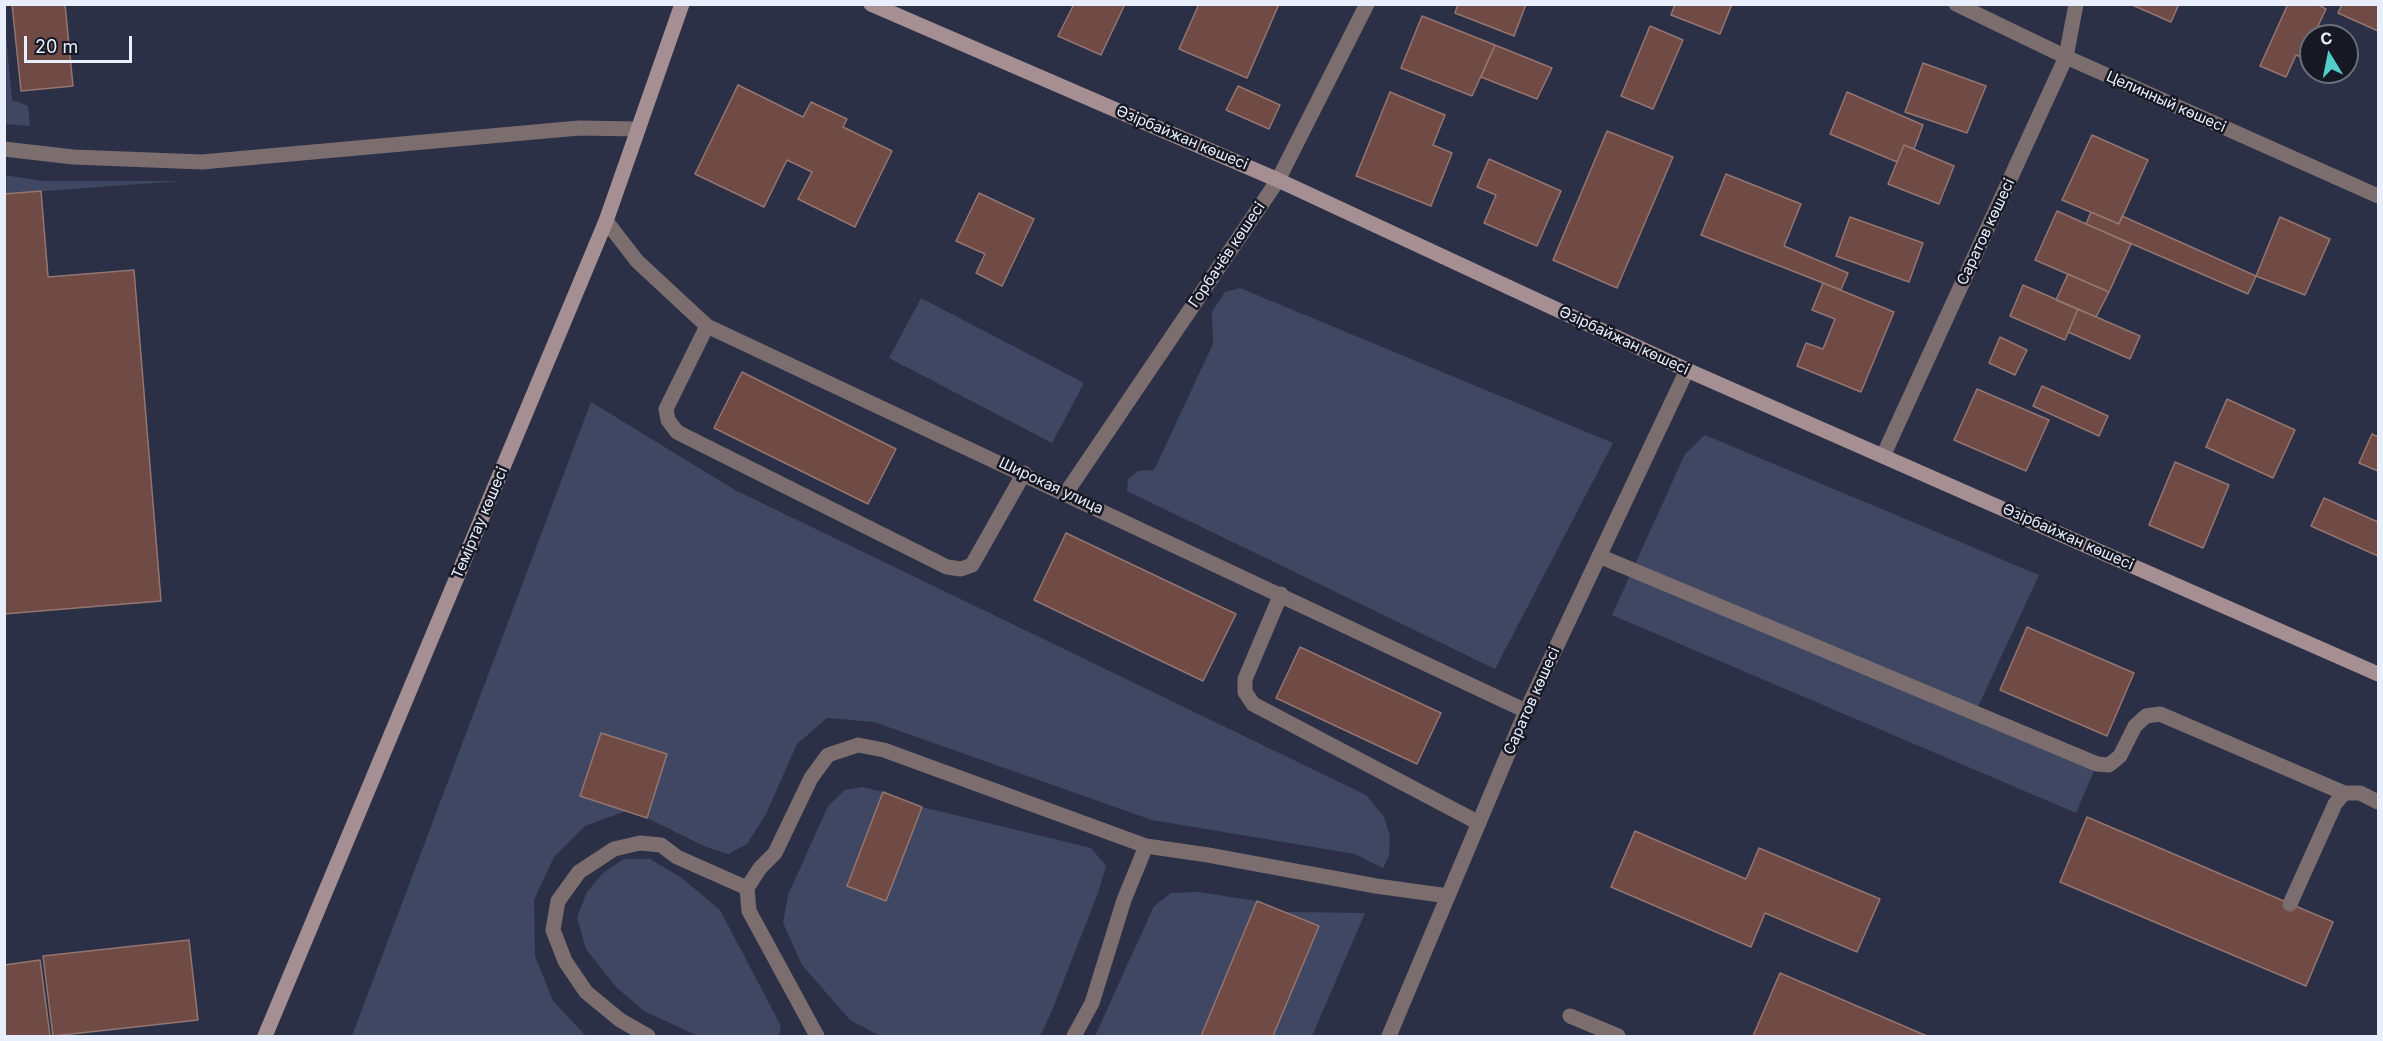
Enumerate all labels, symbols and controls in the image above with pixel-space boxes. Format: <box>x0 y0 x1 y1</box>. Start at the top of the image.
scale bar <box>27 24 135 62</box>
north arrow <box>2299 24 2359 84</box>
text: С <box>2319 27 2334 49</box>
text: 20 m <box>35 36 78 57</box>
street label: Целинный көшесі <box>2103 68 2229 136</box>
street label: Әзірбайжан көшесі <box>1113 102 1251 174</box>
street label: Саратов көшесі <box>1953 176 2019 288</box>
street label: Горбачёв көшесі <box>1185 199 1269 311</box>
street label: Әзірбайжан көшесі <box>1556 303 1692 379</box>
street label: Широкая улица <box>996 454 1106 518</box>
street label: Теміртау көшесі <box>448 464 512 582</box>
street label: Әзірбайжан көшесі <box>2000 500 2136 574</box>
street label: Саратов көшесі <box>1500 645 1564 757</box>

